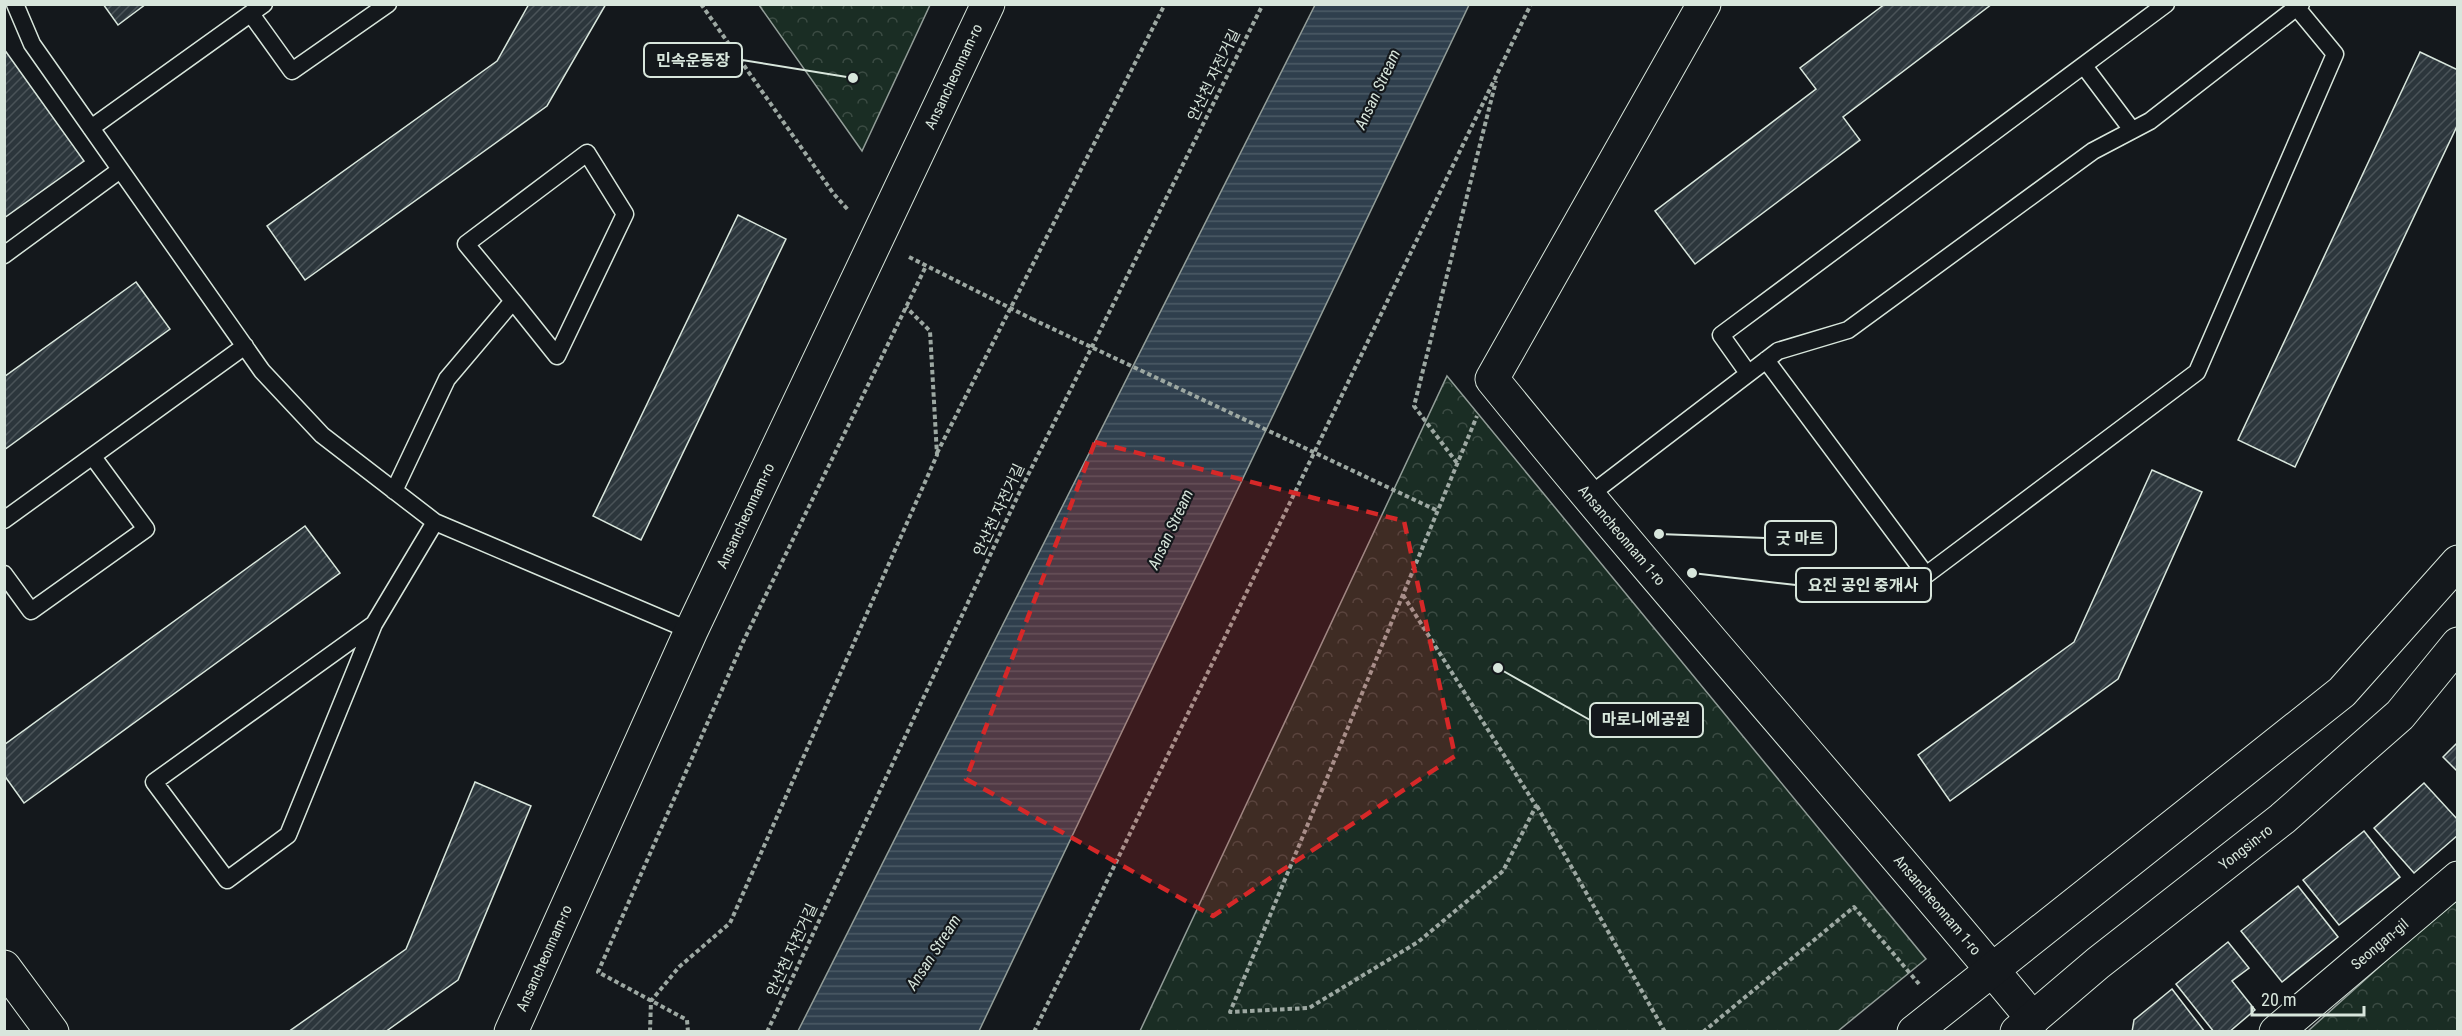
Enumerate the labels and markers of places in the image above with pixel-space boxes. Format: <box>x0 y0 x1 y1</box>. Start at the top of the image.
callout: 민속운동장 <box>644 43 742 77</box>
callout: 굿 마트 <box>1765 521 1836 555</box>
callout: 요진 공인 중개사 <box>1796 568 1931 602</box>
callout: 마로니에공원 <box>1590 703 1703 737</box>

